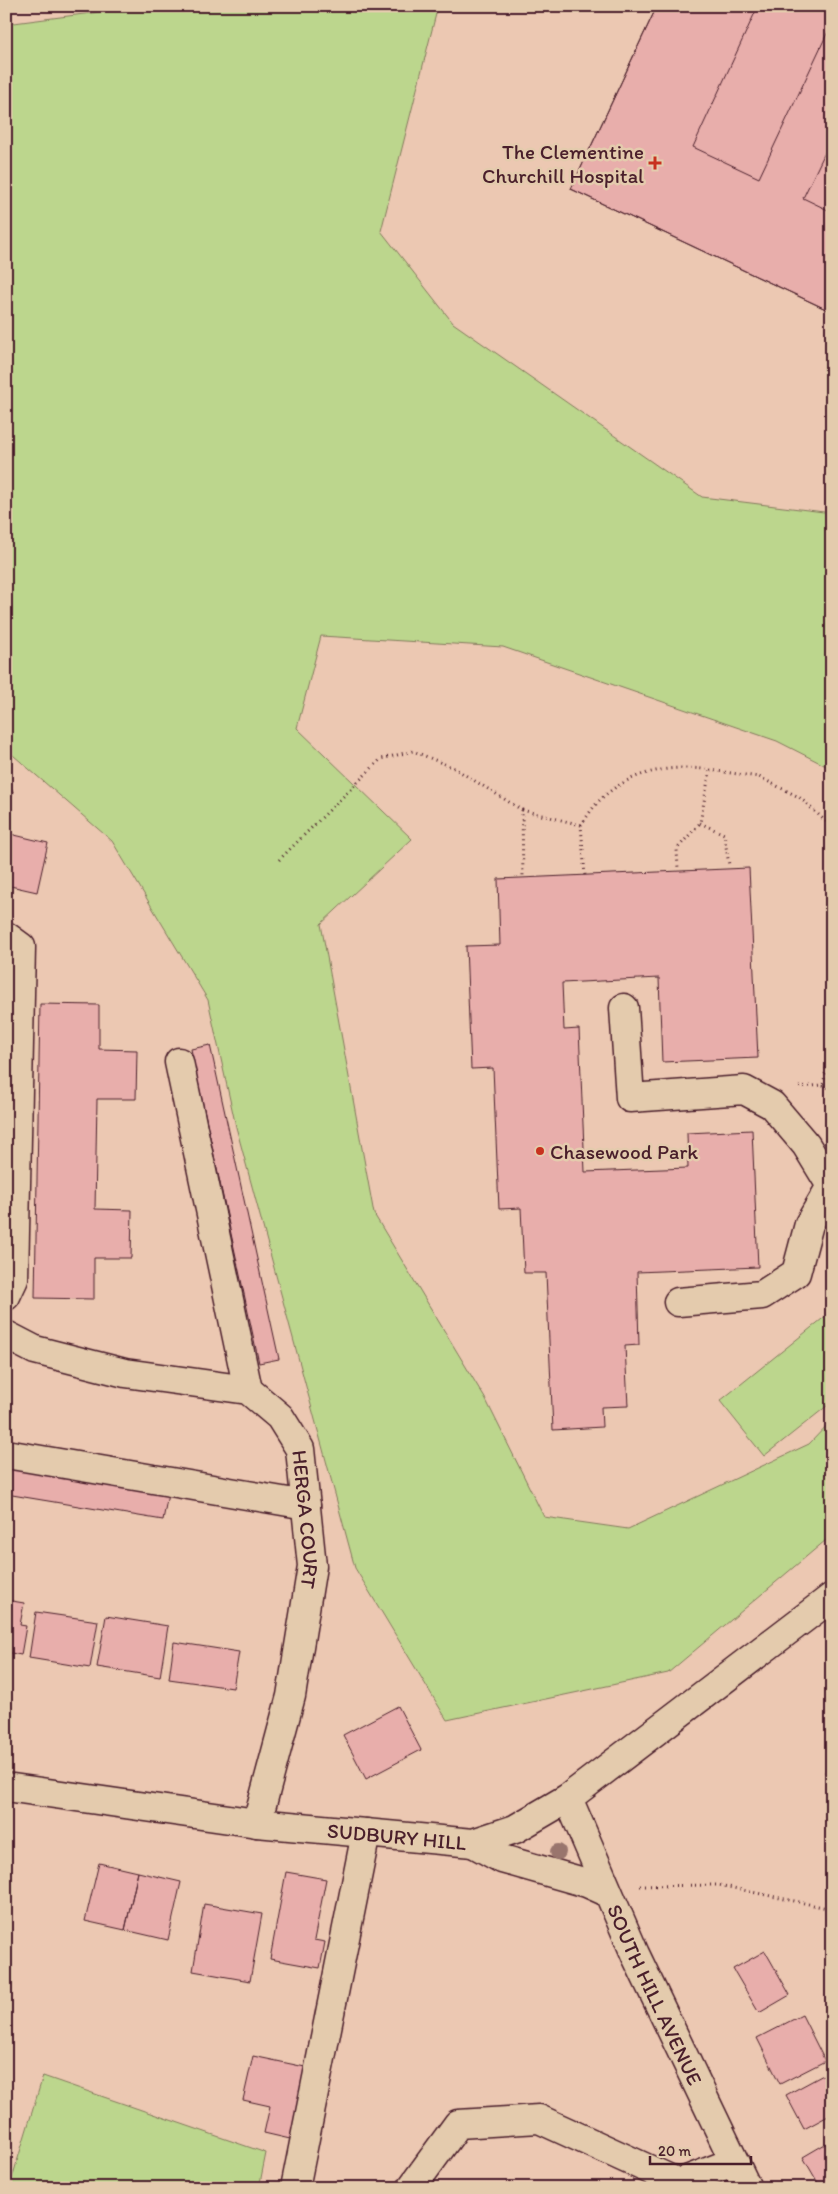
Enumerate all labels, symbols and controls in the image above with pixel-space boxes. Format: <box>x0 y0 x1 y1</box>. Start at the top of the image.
place label: The Clementine Churchill Hospital <box>482 139 644 188</box>
marker: The Clementine Churchill Hospital <box>648 156 662 170</box>
place label: Chasewood Park <box>550 1139 698 1164</box>
marker: Chasewood Park <box>534 1145 546 1157</box>
street label: HERGA COURT <box>288 1449 325 1591</box>
street label: SUDBURY HILL <box>326 1817 468 1855</box>
street label: SOUTH HILL AVENUE <box>603 1900 708 2089</box>
scale bar <box>650 2134 752 2166</box>
text: 20 m <box>658 2142 692 2160</box>

